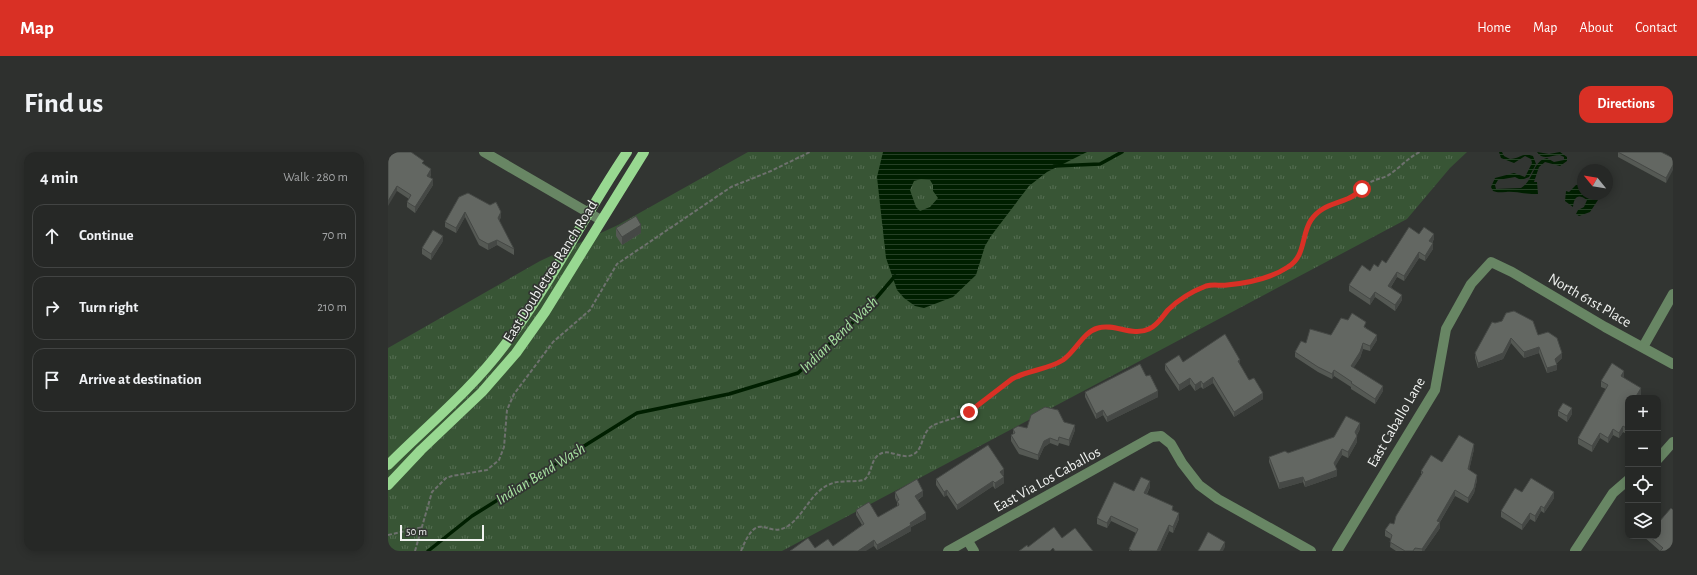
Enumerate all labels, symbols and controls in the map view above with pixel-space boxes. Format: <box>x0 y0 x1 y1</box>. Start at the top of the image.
text: Map <box>20 19 54 38</box>
text: Home <box>1477 21 1511 35</box>
text: Map <box>1533 21 1557 35</box>
text: About <box>1579 21 1613 35</box>
text: Contact <box>1635 21 1677 35</box>
button: Directions <box>1579 86 1673 123</box>
text: Find us <box>24 90 103 118</box>
north arrow <box>1577 164 1613 200</box>
text: 4 min <box>40 169 78 186</box>
text: Walk · 280 m <box>283 171 348 184</box>
route start <box>1353 180 1371 198</box>
street label: East Doubletree Ranch Road <box>501 198 600 345</box>
icon: ahead <box>41 225 63 247</box>
text: Continue <box>79 228 134 243</box>
text: 70 m <box>322 229 347 242</box>
street label: North 61st Place <box>1546 271 1634 330</box>
water label: Indian Bend Wash <box>796 293 881 376</box>
icon: right <box>41 297 63 319</box>
text: Turn right <box>79 300 138 315</box>
text: 210 m <box>317 301 347 314</box>
icon: arrive <box>41 369 63 391</box>
text: Arrive at destination <box>79 372 202 387</box>
street label: East Caballo Lane <box>1365 375 1428 470</box>
map controls <box>1625 395 1661 539</box>
button: + <box>1625 395 1661 431</box>
route end <box>960 403 978 421</box>
button: − <box>1625 431 1661 467</box>
water label: Indian Bend Wash <box>493 440 588 508</box>
street label: East Via Los Caballos <box>991 444 1103 515</box>
button: locate <box>1625 467 1661 503</box>
button: layers <box>1625 503 1661 539</box>
scale bar <box>400 523 484 542</box>
text: 50 m <box>406 526 427 537</box>

